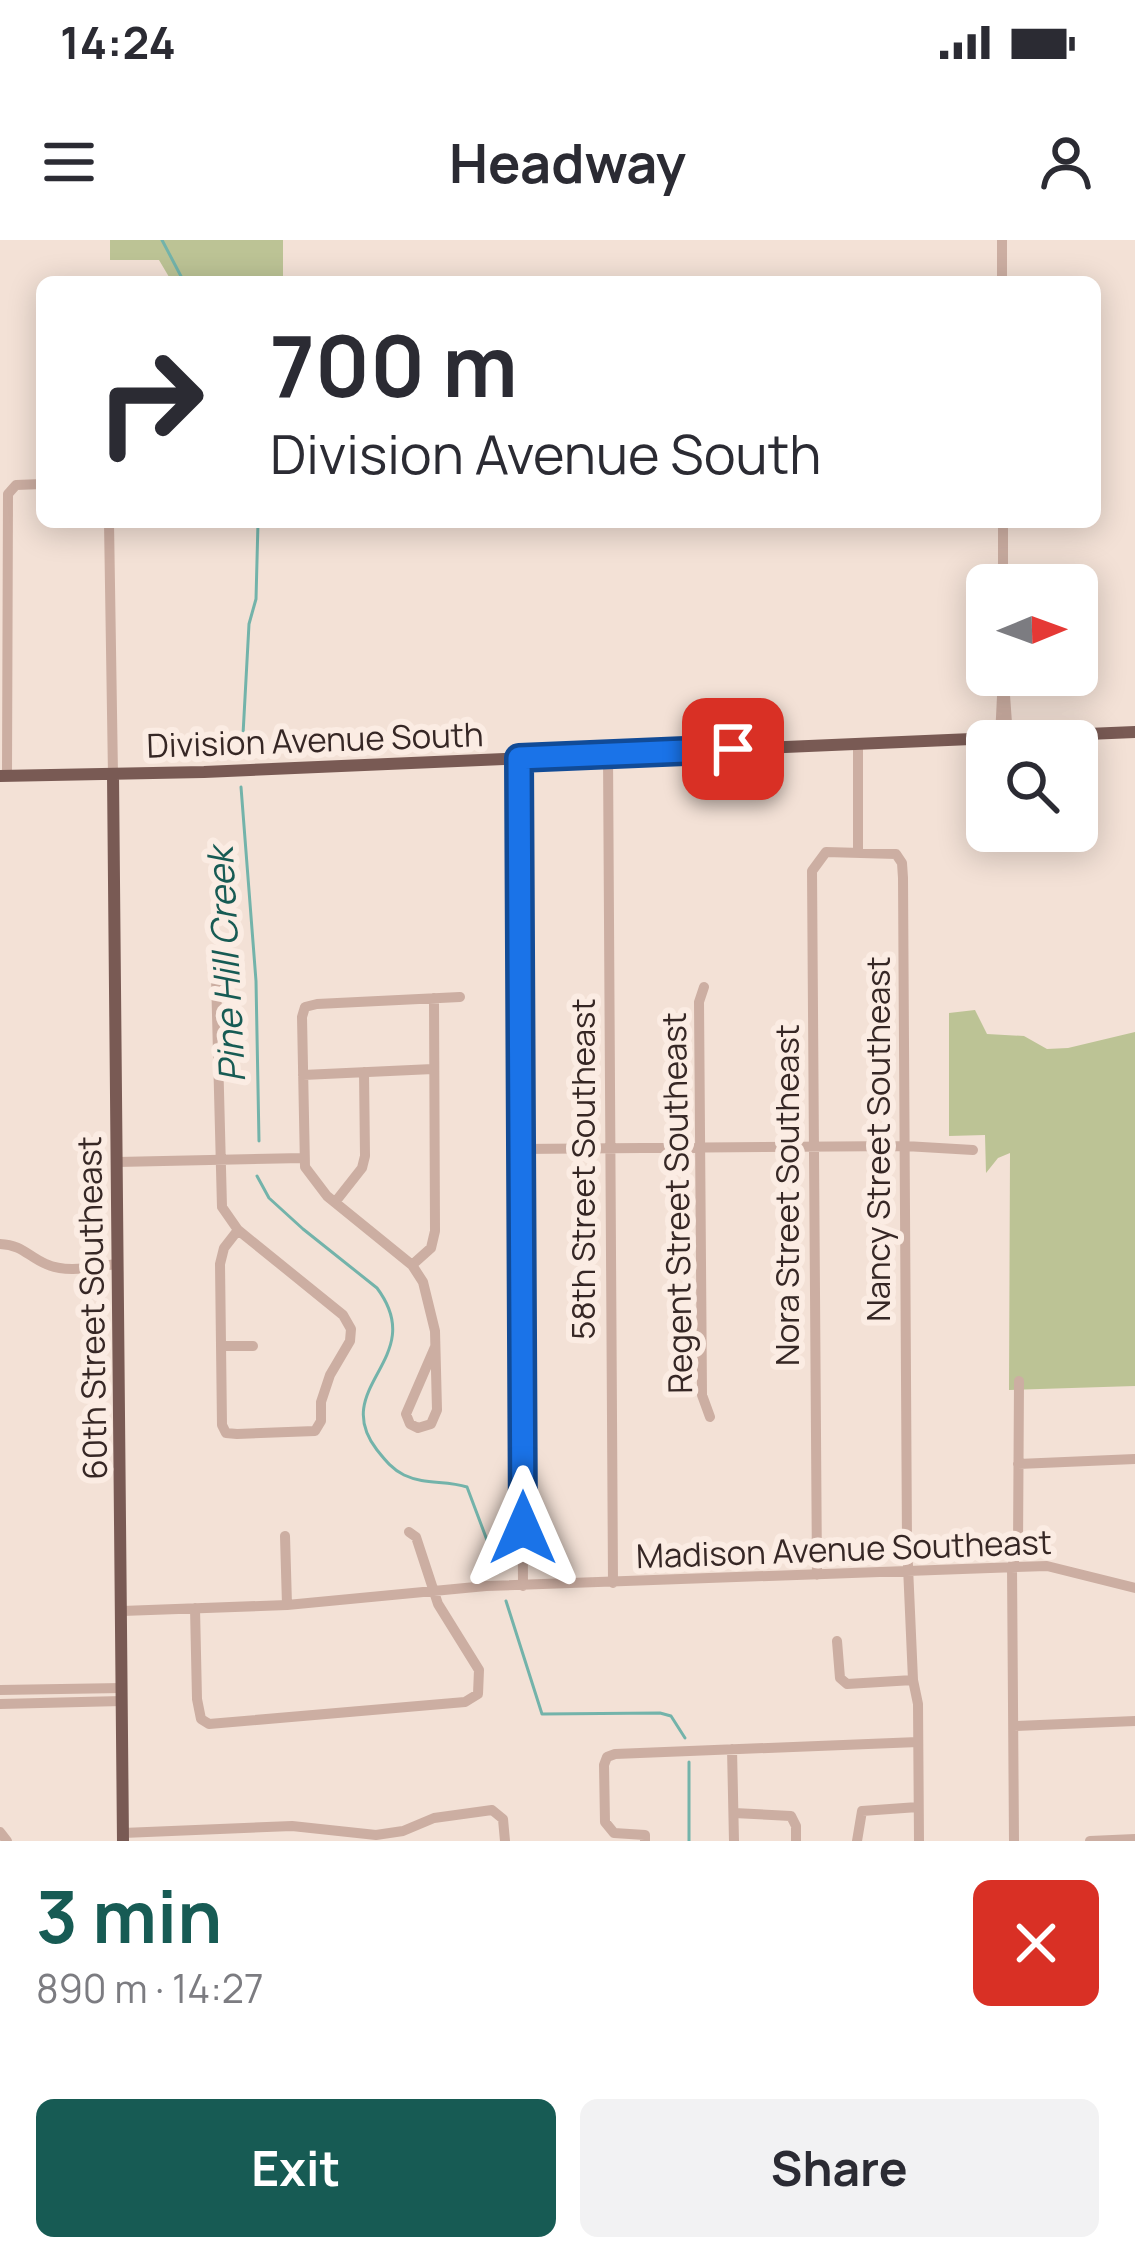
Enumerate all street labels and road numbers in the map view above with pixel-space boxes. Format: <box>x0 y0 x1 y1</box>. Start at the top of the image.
street label: Division Avenue South <box>146 711 484 768</box>
street label: Nancy Street Southeast <box>855 956 900 1322</box>
street label: 58th Street Southeast <box>560 998 605 1340</box>
street label: Regent Street Southeast <box>651 1012 702 1394</box>
street label: Nora Street Southeast <box>764 1024 809 1366</box>
street label: 60th Street Southeast <box>66 1136 117 1480</box>
street label: Madison Avenue Southeast <box>635 1519 1053 1578</box>

